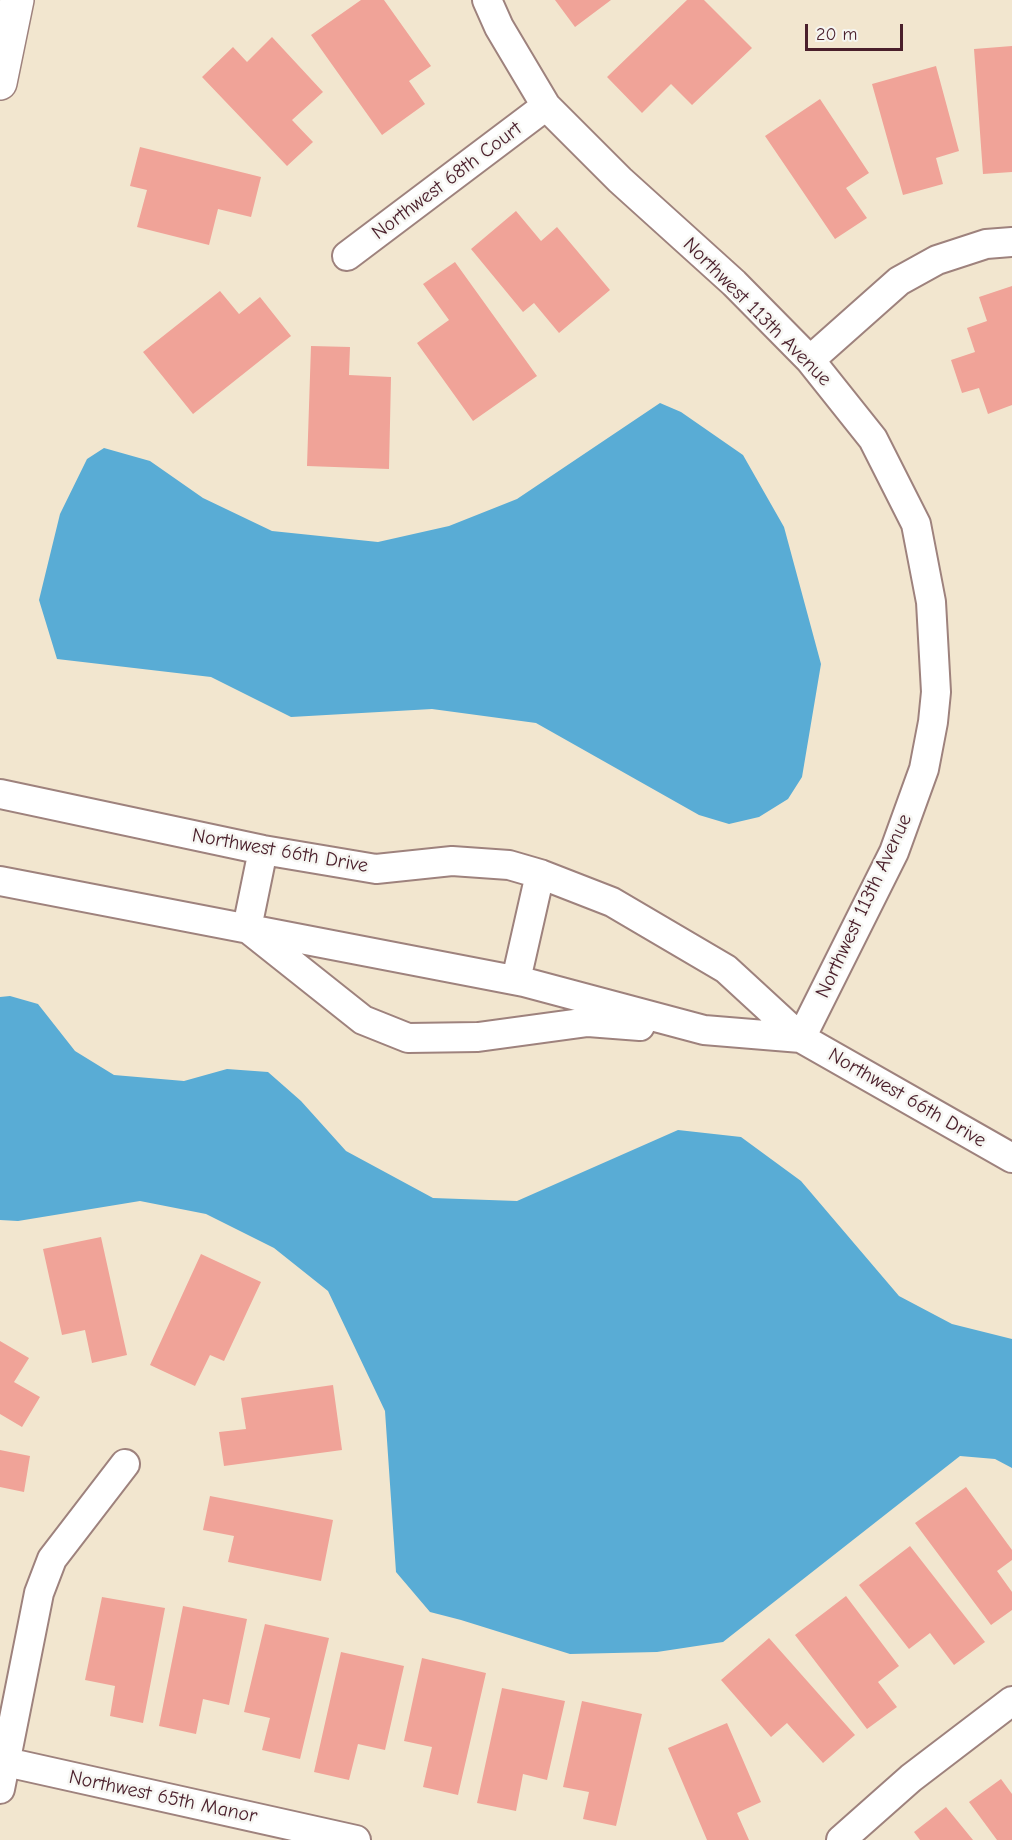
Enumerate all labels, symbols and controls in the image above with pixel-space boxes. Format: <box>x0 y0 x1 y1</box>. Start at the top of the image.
scale bar <box>808 12 906 50</box>
text: 20 m <box>816 24 857 45</box>
street label: Northwest 68th Court <box>367 117 527 245</box>
street label: Northwest 113th Avenue <box>678 233 836 391</box>
street label: Northwest 113th Avenue <box>811 810 917 1002</box>
street label: Northwest 66th Drive <box>190 824 370 878</box>
street label: Northwest 66th Drive <box>824 1043 990 1153</box>
street label: Northwest 65th Manor <box>67 1765 259 1829</box>

